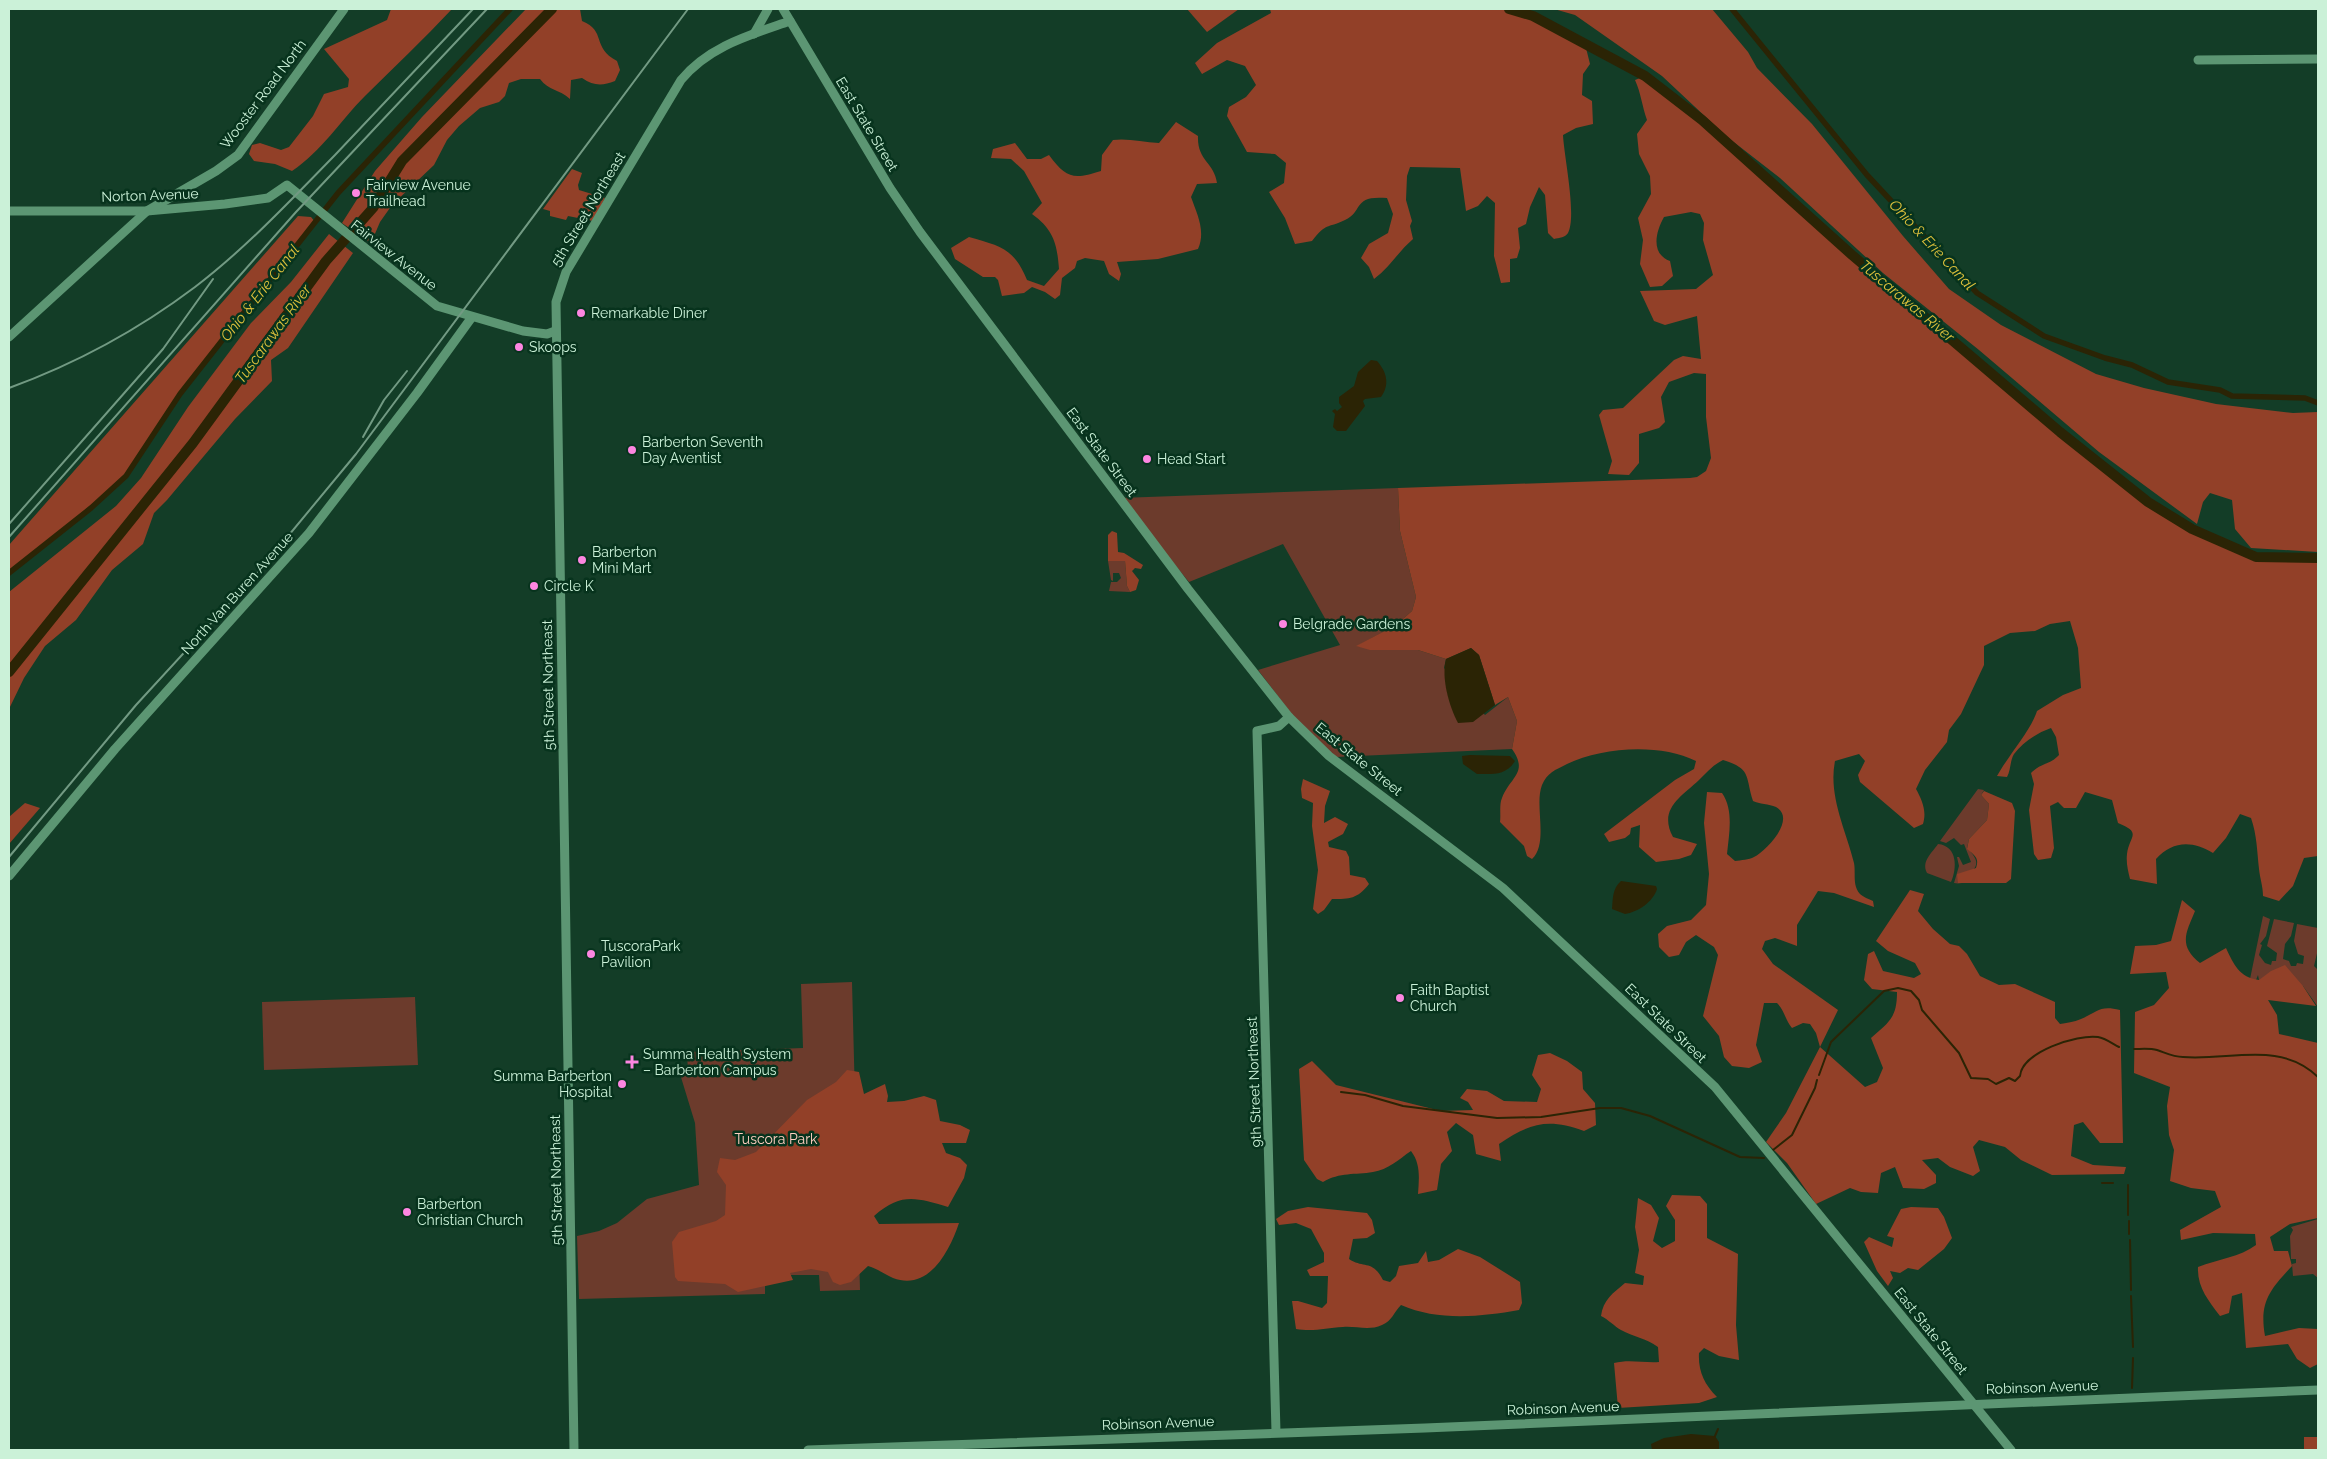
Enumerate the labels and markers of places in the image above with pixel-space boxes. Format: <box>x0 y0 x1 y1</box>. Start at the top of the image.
place label: Fairview Avenue Trailhead <box>366 177 471 209</box>
marker: Fairview Avenue Trailhead <box>350 187 362 199</box>
place label: Remarkable Diner <box>591 305 707 321</box>
marker: Remarkable Diner <box>575 307 587 319</box>
place label: Skoops <box>529 339 577 355</box>
marker: Skoops <box>513 341 525 353</box>
place label: Barberton Seventh Day Aventist <box>642 434 763 466</box>
marker: Barberton Seventh Day Aventist <box>626 444 638 456</box>
place label: Head Start <box>1157 451 1226 467</box>
marker: Head Start <box>1141 453 1153 465</box>
place label: Barberton Mini Mart <box>592 544 657 576</box>
marker: Barberton Mini Mart <box>576 554 588 566</box>
place label: Circle K <box>544 578 594 594</box>
marker: Circle K <box>528 580 540 592</box>
place label: Belgrade Gardens <box>1293 616 1410 632</box>
marker: Belgrade Gardens <box>1277 618 1289 630</box>
place label: TuscoraPark Pavilion <box>601 938 681 970</box>
marker: TuscoraPark Pavilion <box>585 948 597 960</box>
place label: Faith Baptist Church <box>1410 982 1489 1014</box>
marker: Faith Baptist Church <box>1394 992 1406 1004</box>
place label: Summa Health System – Barberton Campus <box>643 1046 791 1078</box>
marker: Summa Health System – Barberton Campus <box>625 1055 639 1069</box>
place label: Summa Barberton Hospital <box>494 1068 612 1100</box>
marker: Summa Barberton Hospital <box>616 1078 628 1090</box>
place label: Barberton Christian Church <box>417 1196 523 1228</box>
marker: Barberton Christian Church <box>401 1206 413 1218</box>

